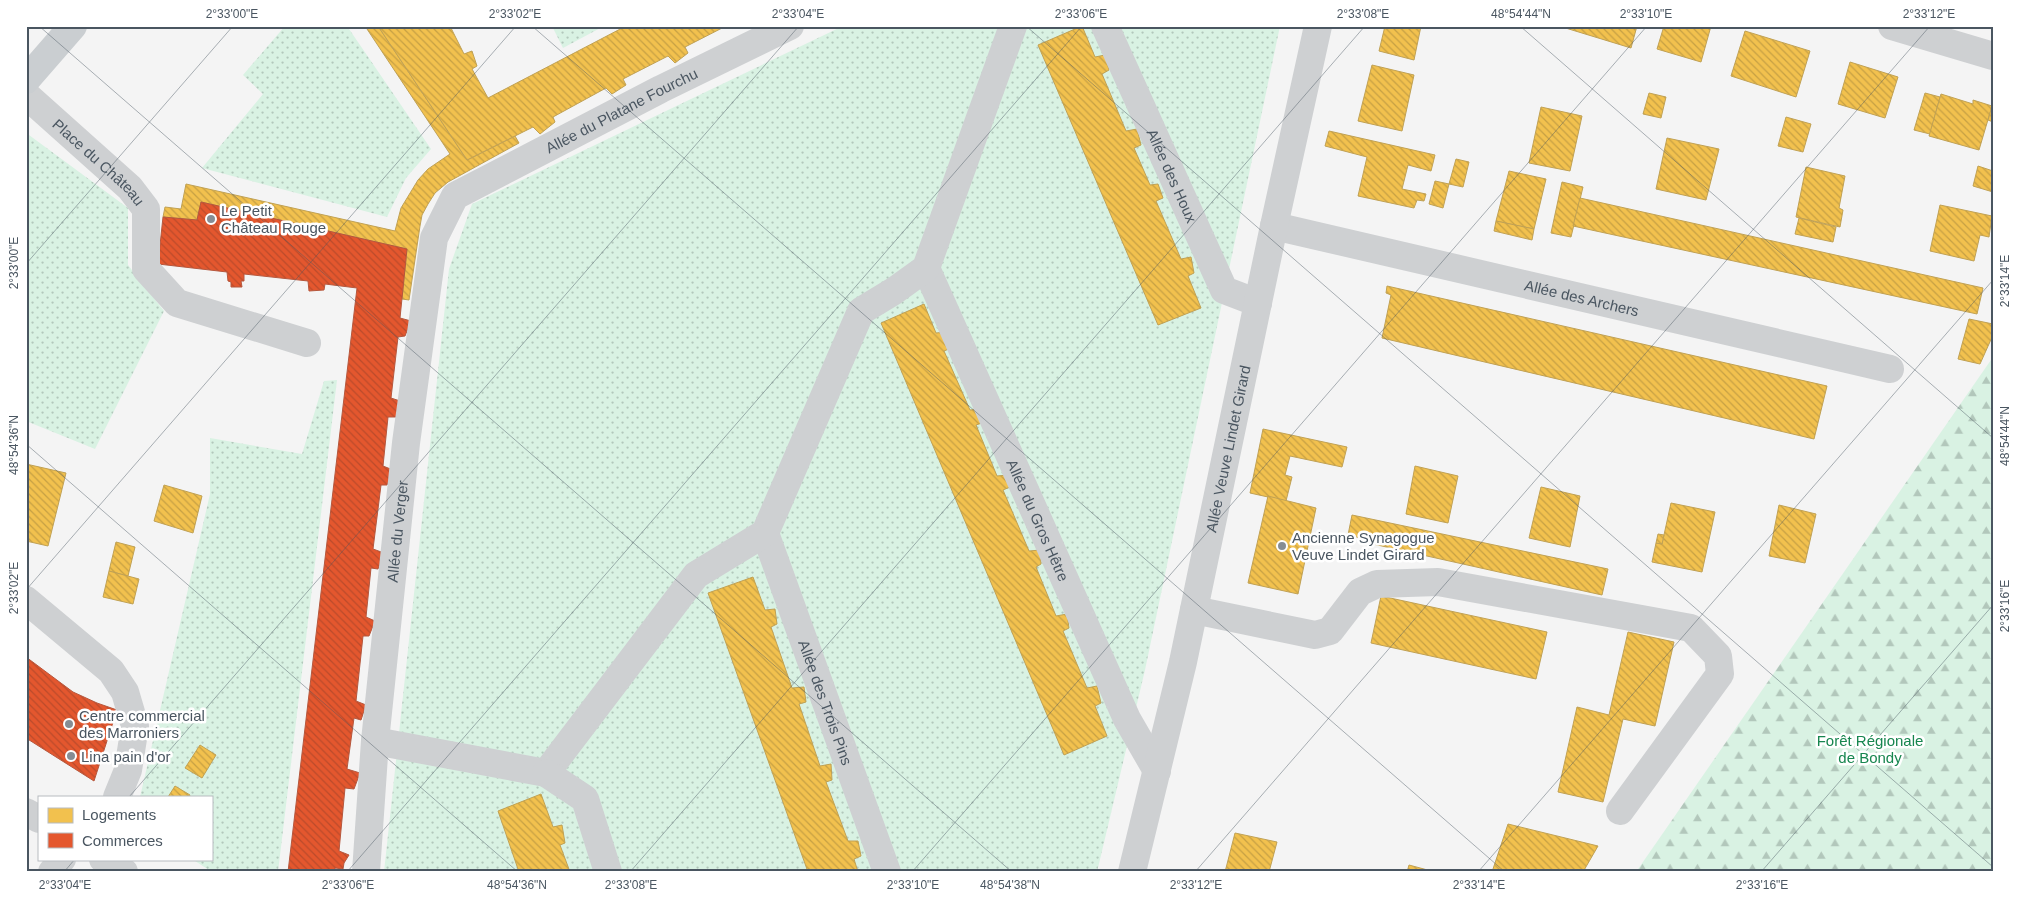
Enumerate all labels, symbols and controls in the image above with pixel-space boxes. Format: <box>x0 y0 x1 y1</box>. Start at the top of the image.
text: 2°33'00"E <box>206 7 258 21</box>
text: 2°33'02"E <box>489 7 541 21</box>
text: 2°33'04"E <box>772 7 824 21</box>
text: 2°33'06"E <box>1055 7 1107 21</box>
text: 2°33'08"E <box>1337 7 1389 21</box>
text: 48°54'44"N <box>1491 7 1551 21</box>
text: 2°33'10"E <box>1620 7 1672 21</box>
text: 2°33'12"E <box>1903 7 1955 21</box>
street label: Allée du Platane Fourchu <box>542 64 700 156</box>
street label: Place du Château <box>50 115 148 208</box>
street label: Allée des Houx <box>1144 126 1201 225</box>
place label: Le Petit Château Rouge <box>221 202 326 236</box>
marker: Le Petit Château Rouge <box>205 213 217 225</box>
text: 2°33'00"E <box>7 237 21 289</box>
text: 2°33'14"E <box>1998 255 2012 307</box>
street label: Allée des Archers <box>1523 276 1641 319</box>
street label: Allée Veuve Lindet Girard <box>1202 364 1253 534</box>
text: 48°54'44"N <box>1998 406 2012 466</box>
text: 48°54'36"N <box>7 415 21 475</box>
street label: Allée du Gros Hêtre <box>1004 456 1073 584</box>
street label: Allée du Verger <box>383 480 411 583</box>
place label: Ancienne Synagogue Veuve Lindet Girard <box>1292 529 1435 563</box>
marker: Ancienne Synagogue Veuve Lindet Girard <box>1276 540 1288 552</box>
text: 2°33'02"E <box>7 562 21 614</box>
text: 2°33'16"E <box>1998 580 2012 632</box>
street label: Allée des Trois Pins <box>796 637 856 767</box>
place label: Centre commercial des Marroniers <box>79 707 205 741</box>
marker: Centre commercial des Marroniers <box>63 718 75 730</box>
park label: Forêt Régionale de Bondy <box>1817 732 1923 766</box>
place label: Lina pain d'or <box>81 748 171 765</box>
marker: Lina pain d'or <box>65 750 77 762</box>
legend <box>38 796 212 860</box>
text: Logements <box>82 806 156 823</box>
text: Commerces <box>82 832 163 849</box>
text: 2°33'04"E <box>39 878 91 892</box>
text: 2°33'06"E <box>322 878 374 892</box>
text: 48°54'36"N <box>487 878 547 892</box>
text: 2°33'08"E <box>605 878 657 892</box>
text: 2°33'10"E <box>887 878 939 892</box>
text: 48°54'38"N <box>980 878 1040 892</box>
text: 2°33'12"E <box>1170 878 1222 892</box>
text: 2°33'14"E <box>1453 878 1505 892</box>
text: 2°33'16"E <box>1736 878 1788 892</box>

